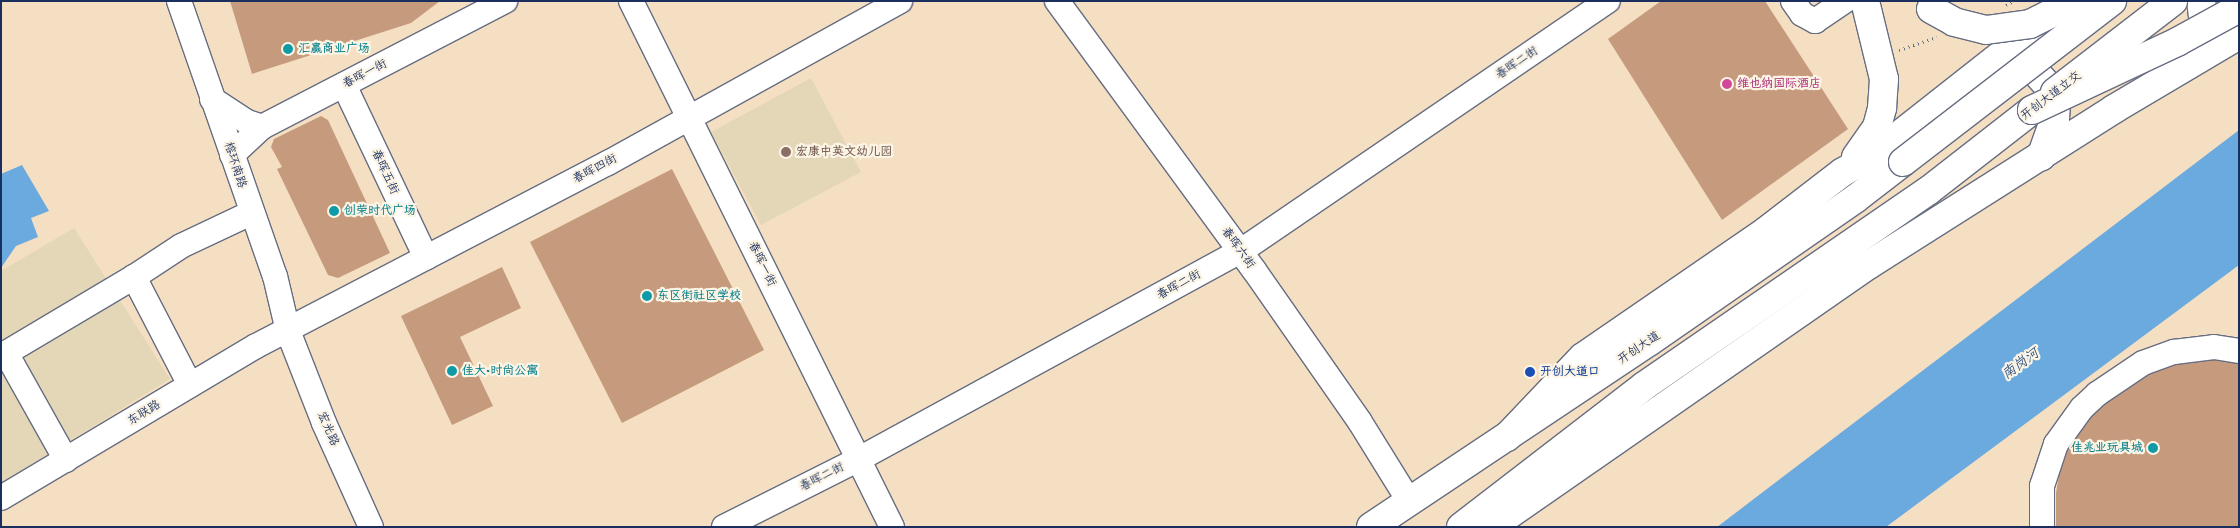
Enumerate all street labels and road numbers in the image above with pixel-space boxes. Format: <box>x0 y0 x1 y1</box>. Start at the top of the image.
street label: 春晖二街 <box>1493 44 1541 82</box>
street label: 春晖一街 <box>340 57 390 91</box>
street label: 开创大道立交 <box>2018 69 2084 123</box>
street label: 榕环南路 <box>221 140 249 190</box>
street label: 春晖五街 <box>368 147 402 197</box>
street label: 春晖四街 <box>570 151 620 187</box>
street label: 春晖六街 <box>1218 224 1258 272</box>
street label: 春晖一街 <box>745 239 779 289</box>
street label: 春晖二街 <box>1155 267 1203 303</box>
street label: 开创大道 <box>1615 329 1663 367</box>
street label: 东联路 <box>125 398 163 428</box>
street label: 宏光路 <box>314 410 342 448</box>
street label: 春晖二街 <box>797 460 847 494</box>

